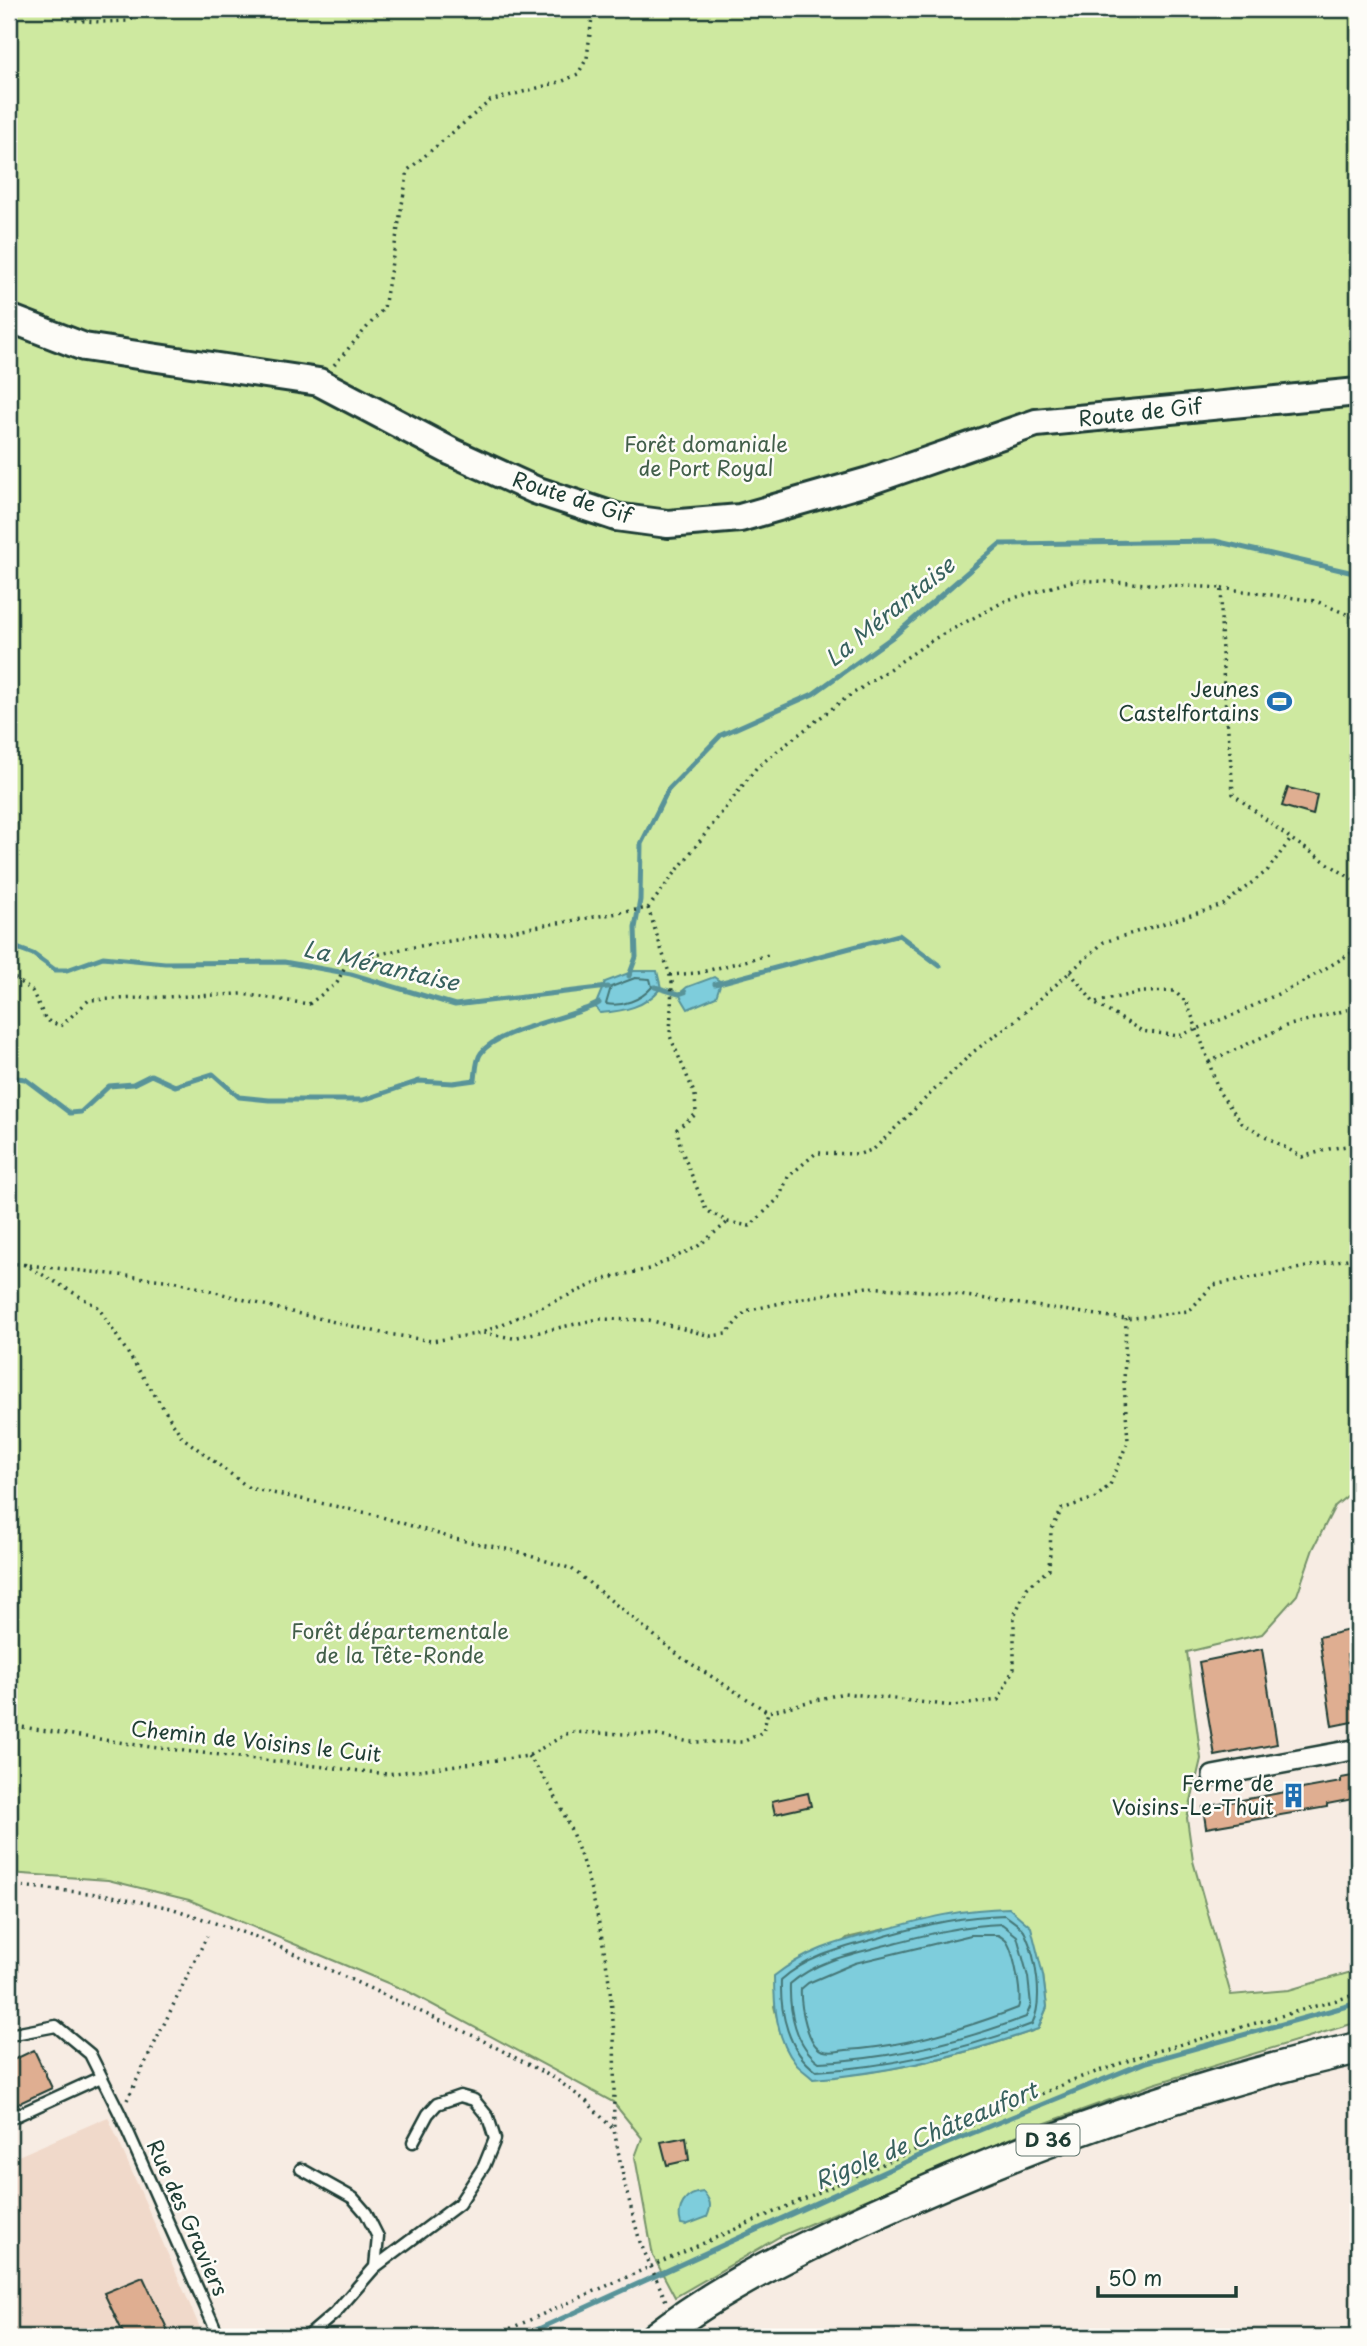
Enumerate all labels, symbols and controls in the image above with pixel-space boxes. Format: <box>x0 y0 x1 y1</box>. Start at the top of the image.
street label: Route de Gif <box>1076 388 1205 433</box>
park label: Forêt domaniale de Port Royal <box>624 427 788 483</box>
street label: Route de Gif <box>509 462 638 531</box>
water label: La Mérantaise <box>817 546 963 674</box>
place label: Jeunes Castelfortains <box>1118 672 1259 728</box>
sports icon: Jeunes Castelfortains <box>1265 688 1293 716</box>
water label: La Mérantaise <box>300 930 464 1000</box>
park label: Forêt départementale de la Tête-Ronde <box>291 1614 509 1670</box>
street label: Chemin de Voisins le Cuit <box>130 1711 383 1769</box>
place label: Ferme de Voisins-Le-Thuit <box>1112 1766 1274 1822</box>
building icon: Ferme de Voisins-Le-Thuit <box>1280 1782 1308 1810</box>
water label: Rigole de Châteaufort <box>808 2071 1045 2197</box>
road number: D 36 <box>1016 2124 1080 2156</box>
street label: Rue des Graviers <box>140 2134 238 2301</box>
scale bar <box>1098 2255 1236 2299</box>
text: 50 m <box>1108 2261 1162 2293</box>

